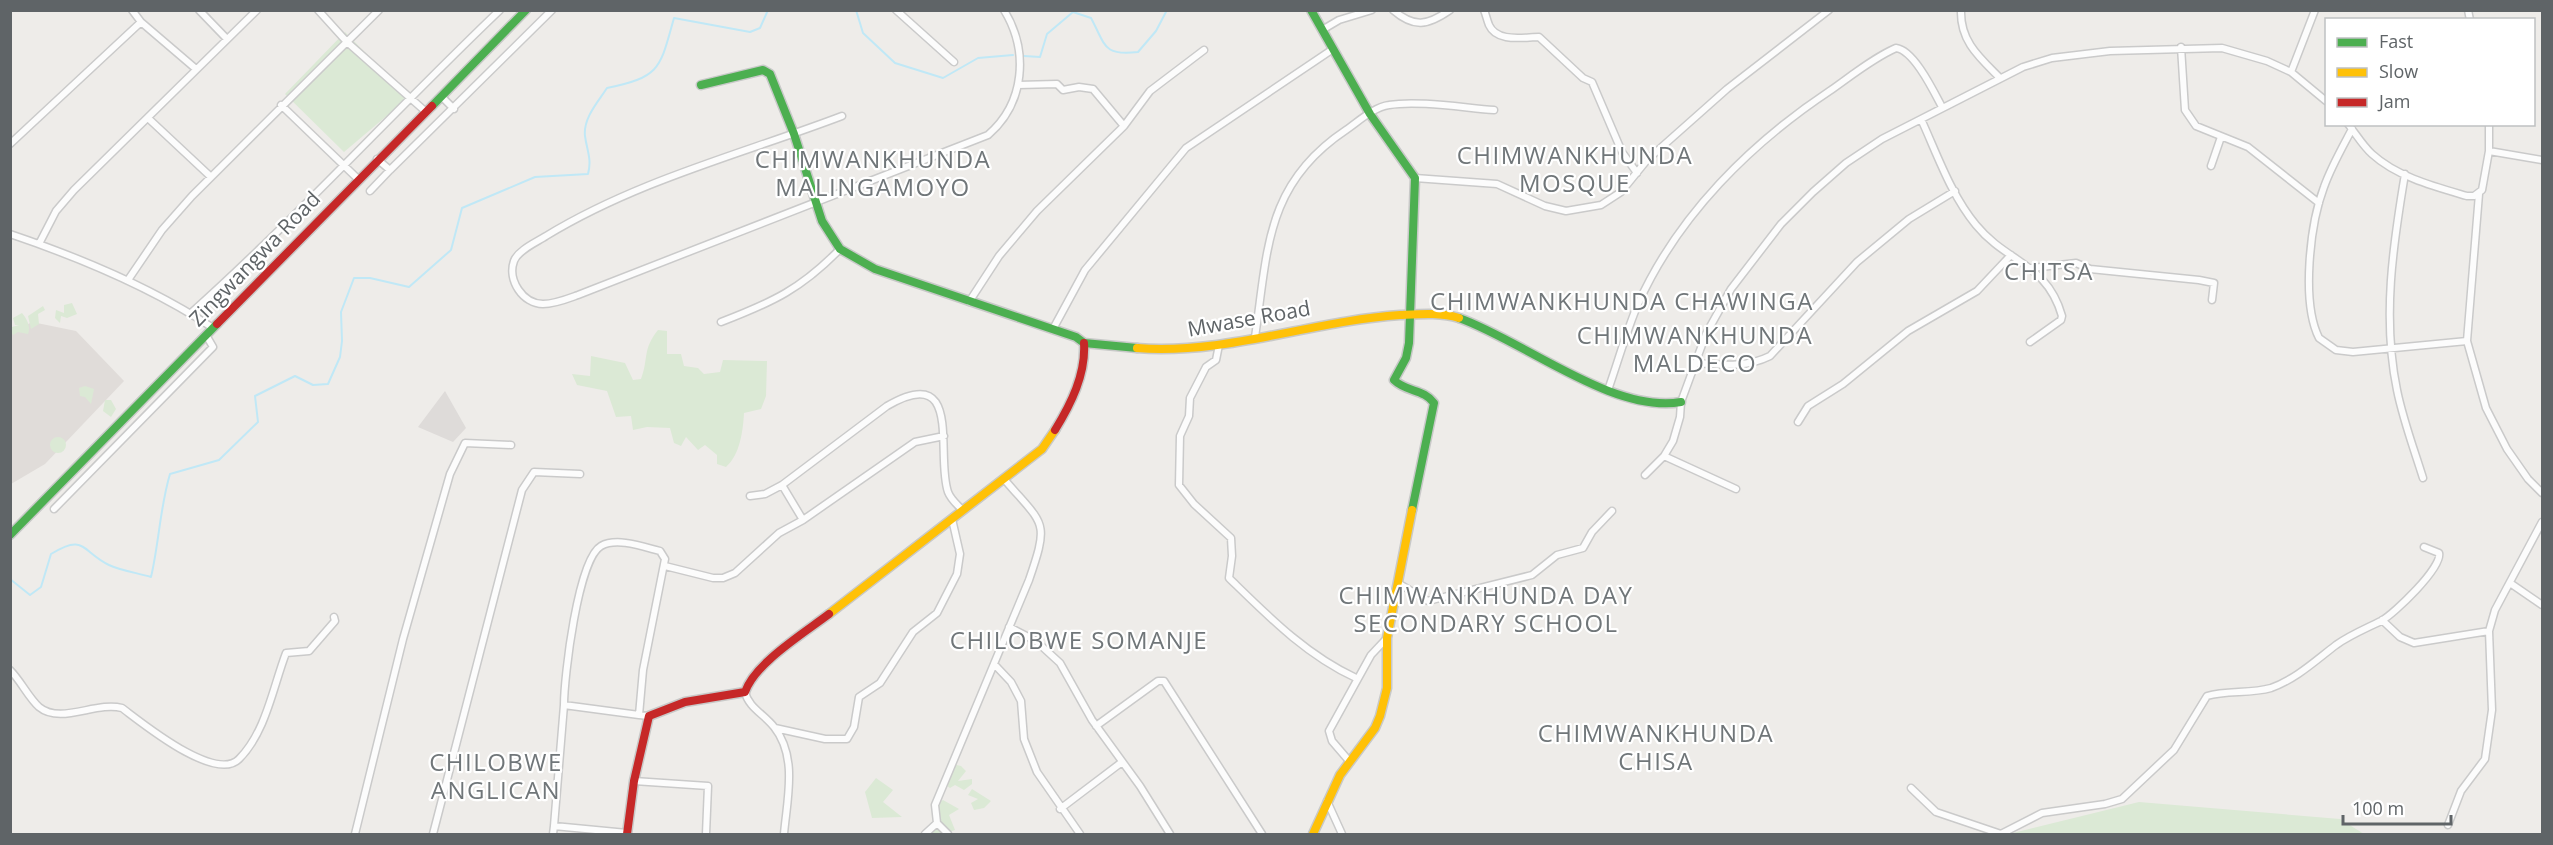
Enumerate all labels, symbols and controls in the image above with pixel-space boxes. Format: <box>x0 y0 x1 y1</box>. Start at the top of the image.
legend <box>2325 18 2535 126</box>
text: Fast <box>2379 29 2413 53</box>
text: Slow <box>2379 59 2418 83</box>
text: Jam <box>2377 89 2411 113</box>
district label: CHIMWANKHUNDA MOSQUE <box>1457 138 1693 199</box>
district label: CHIMWANKHUNDA MALINGAMOYO <box>755 142 991 203</box>
street label: Zingwangwa Road <box>183 185 326 332</box>
district label: CHITSA <box>2004 254 2094 287</box>
district label: CHIMWANKHUNDA CHAWINGA <box>1430 284 1814 317</box>
street label: Mwase Road <box>1185 293 1312 343</box>
district label: CHIMWANKHUNDA MALDECO <box>1577 318 1813 379</box>
district label: CHIMWANKHUNDA DAY SECONDARY SCHOOL <box>1339 578 1633 639</box>
district label: CHILOBWE SOMANJE <box>950 623 1208 656</box>
district label: CHIMWANKHUNDA CHISA <box>1538 716 1774 777</box>
district label: CHILOBWE ANGLICAN <box>429 745 563 806</box>
scale bar <box>2343 788 2451 826</box>
text: 100 m <box>2352 796 2404 820</box>

